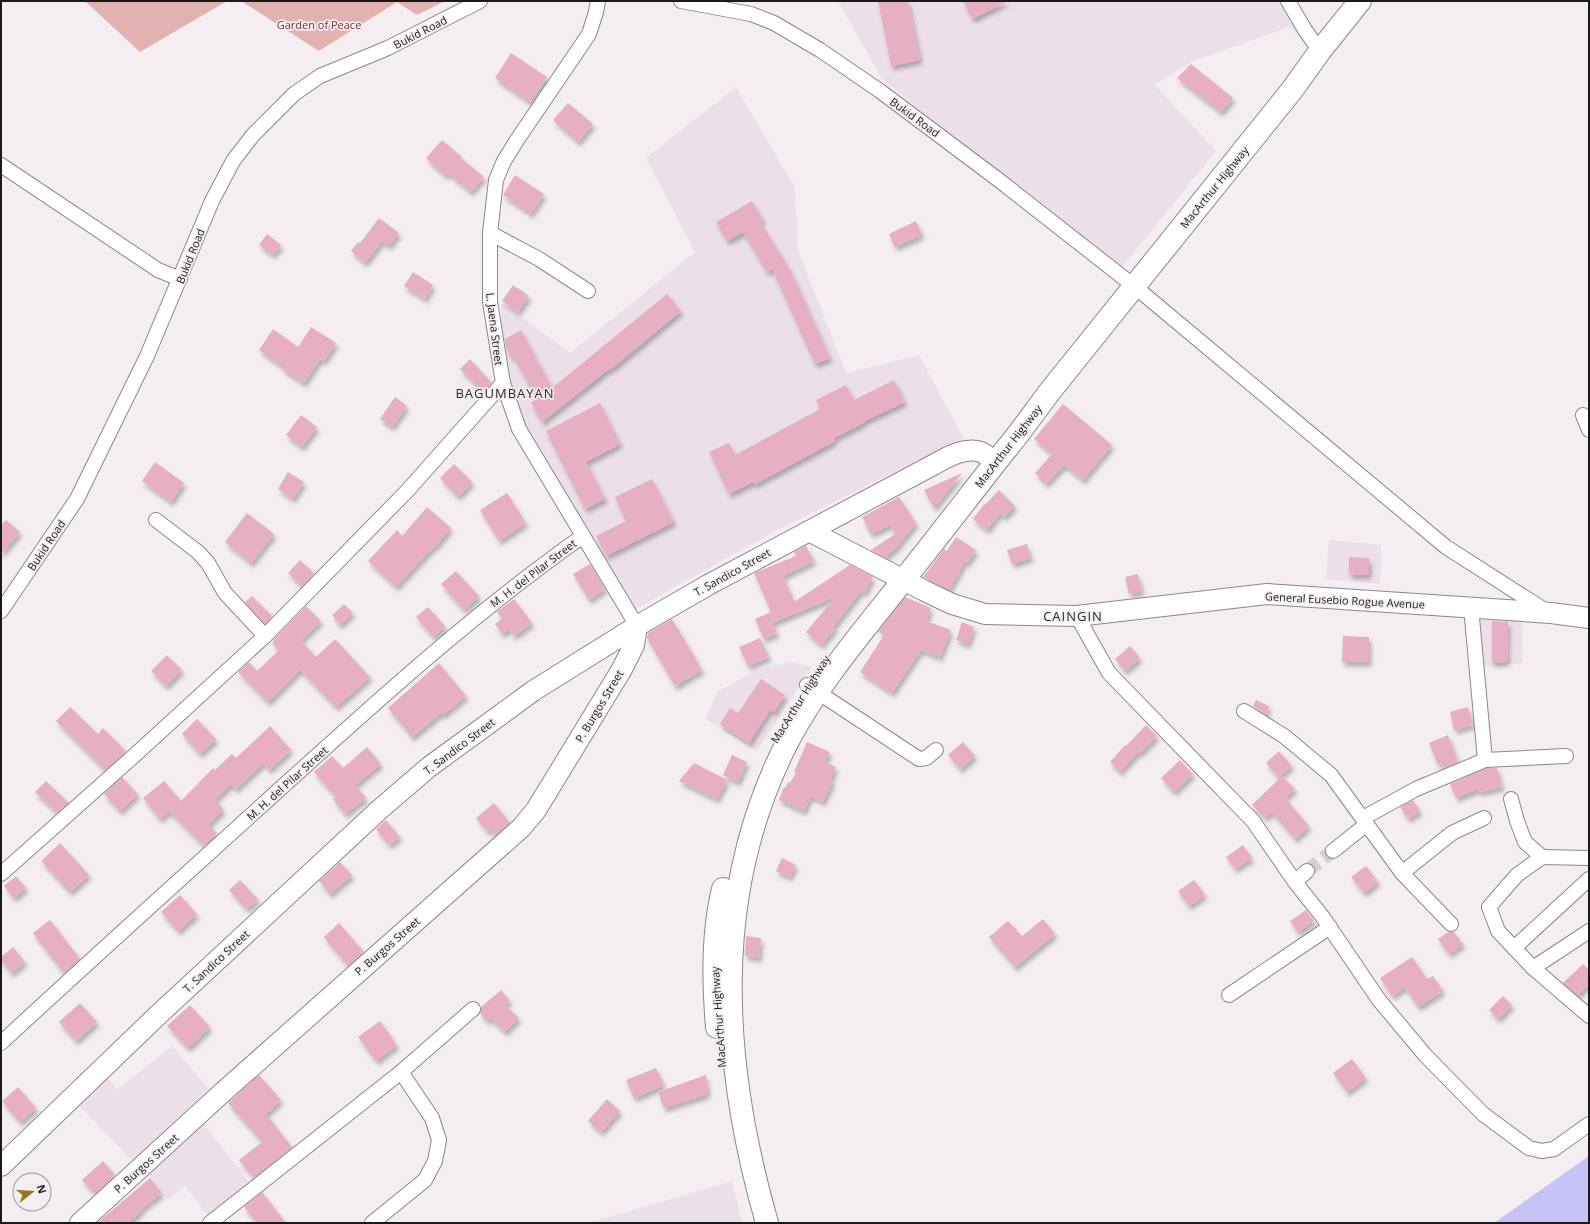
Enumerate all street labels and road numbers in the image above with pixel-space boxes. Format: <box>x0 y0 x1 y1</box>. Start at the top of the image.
street label: Bukid Road <box>391 12 449 52</box>
street label: Bukid Road <box>887 94 943 140</box>
street label: MacArthur Highway <box>1176 143 1252 231</box>
street label: Bukid Road <box>172 226 208 286</box>
street label: L. Jaena Street <box>483 292 507 366</box>
street label: MacArthur Highway <box>971 401 1045 491</box>
street label: Bukid Road <box>23 517 69 573</box>
street label: M. H. del Pilar Street <box>487 536 579 610</box>
street label: T. Sandico Street <box>691 545 773 599</box>
street label: General Eusebio Rogue Avenue <box>1265 588 1425 612</box>
street label: MacArthur Highway <box>767 652 833 746</box>
street label: P. Burgos Street <box>571 667 627 745</box>
street label: T. Sandico Street <box>420 714 498 778</box>
street label: M. H. del Pilar Street <box>243 742 331 824</box>
street label: P. Burgos Street <box>351 913 423 979</box>
street label: T. Sandico Street <box>180 926 252 996</box>
street label: MacArthur Highway <box>707 965 729 1068</box>
street label: P. Burgos Street <box>110 1130 182 1196</box>

